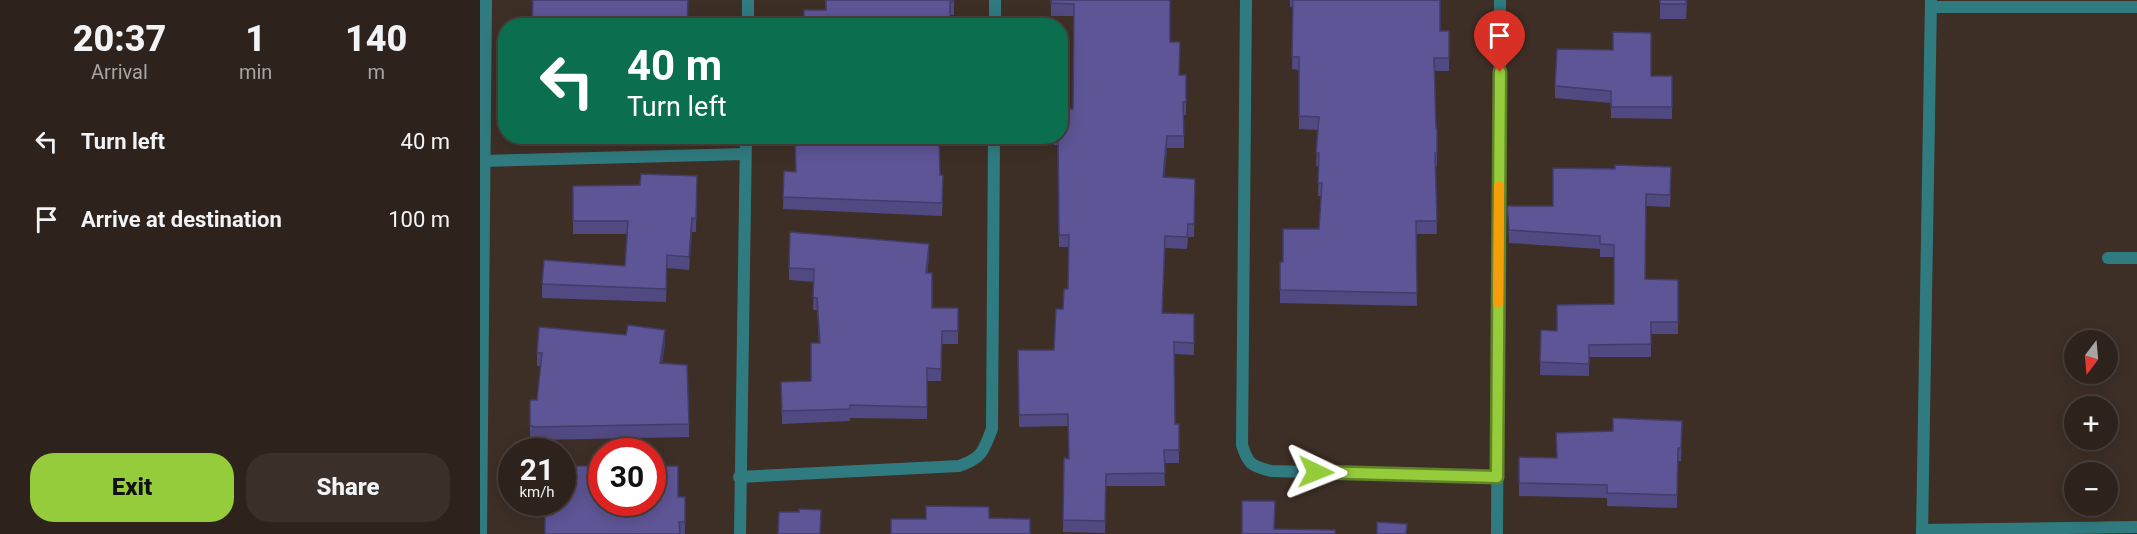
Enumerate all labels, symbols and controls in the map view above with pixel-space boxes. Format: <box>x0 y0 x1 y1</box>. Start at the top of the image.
pin <box>1474 10 1525 72</box>
text: 20:37 <box>73 18 166 60</box>
text: 1 <box>245 18 266 60</box>
text: 140 <box>345 18 407 60</box>
icon: arrive <box>1483 19 1516 52</box>
text: 40 m <box>627 41 722 90</box>
icon: left <box>528 42 606 120</box>
text: Arrival <box>91 60 148 84</box>
text: min <box>239 60 272 84</box>
text: m <box>367 60 385 84</box>
text: Turn left <box>627 91 727 123</box>
icon: left <box>30 125 63 158</box>
text: Turn left <box>81 129 165 154</box>
text: 40 m <box>401 129 450 154</box>
icon: arrive <box>30 203 63 236</box>
text: Arrive at destination <box>81 207 282 232</box>
text: 100 m <box>388 207 450 232</box>
north arrow <box>2064 330 2118 384</box>
map controls <box>2064 330 2118 516</box>
button: + <box>2064 396 2118 450</box>
speed limit sign: 30 <box>588 438 666 516</box>
position arrow <box>1284 440 1348 504</box>
text: 21 <box>520 452 554 487</box>
button: Exit <box>30 453 234 522</box>
button: Share <box>246 453 450 522</box>
button: − <box>2064 462 2118 516</box>
text: km/h <box>519 483 555 501</box>

